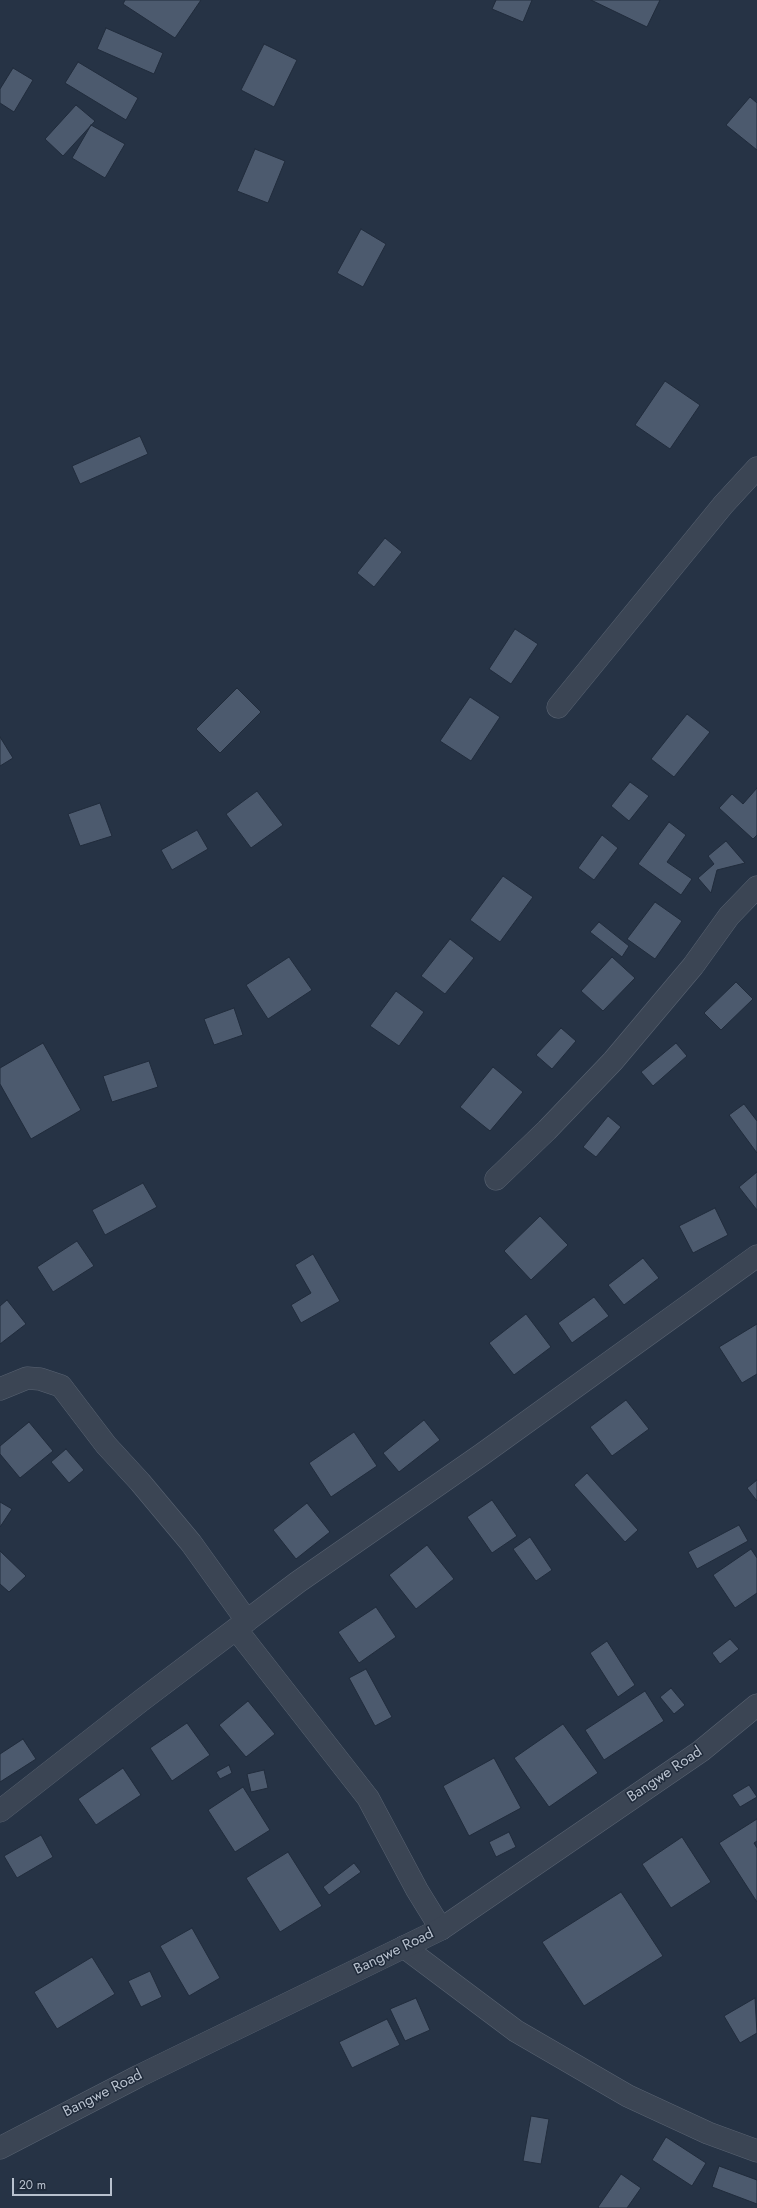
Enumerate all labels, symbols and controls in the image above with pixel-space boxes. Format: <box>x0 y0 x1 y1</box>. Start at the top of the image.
street label: Bangwe Road <box>624 1743 706 1807</box>
street label: Bangwe Road <box>351 1925 437 1979</box>
street label: Bangwe Road <box>60 2066 146 2122</box>
scale bar <box>14 2170 114 2196</box>
text: 20 m <box>19 2176 46 2194</box>

